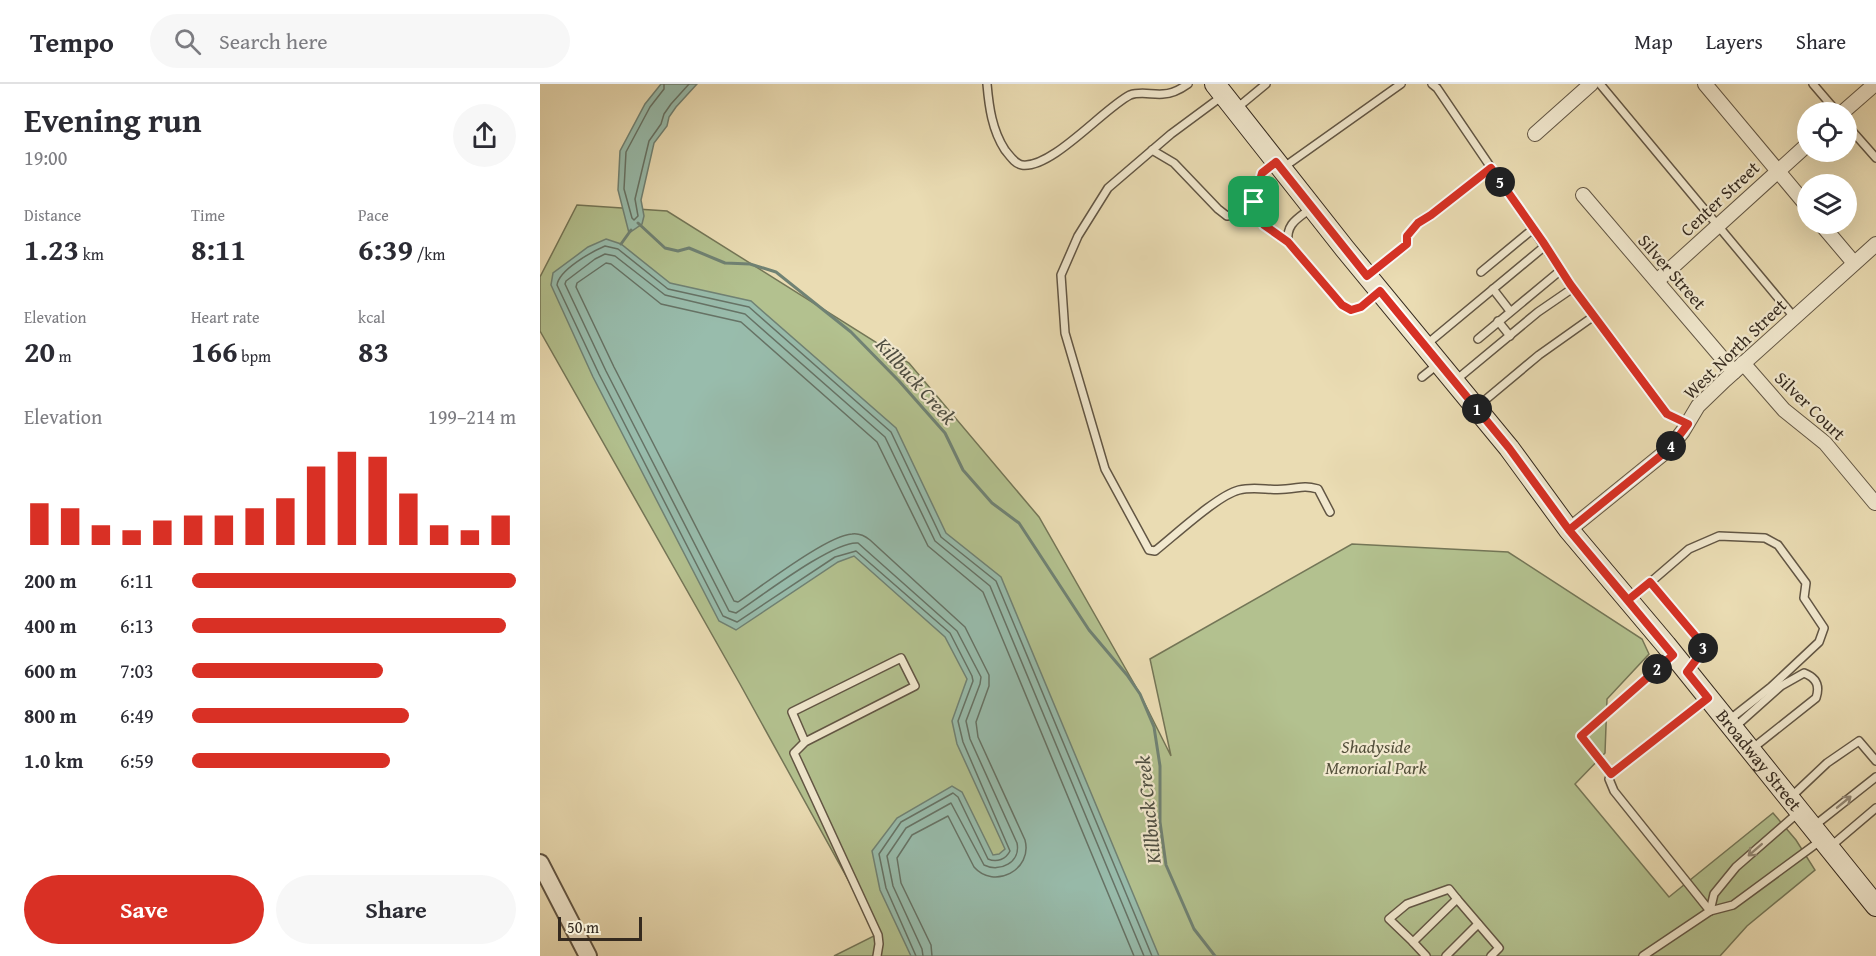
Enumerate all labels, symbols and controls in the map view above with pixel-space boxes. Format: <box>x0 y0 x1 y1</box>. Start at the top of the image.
search box <box>150 14 570 68</box>
text: Tempo <box>30 21 114 62</box>
icon: search <box>171 25 204 58</box>
text: Search here <box>219 25 328 57</box>
text: Map <box>1634 26 1673 57</box>
text: Layers <box>1706 26 1763 57</box>
text: Share <box>1796 26 1846 57</box>
text: Evening run <box>24 96 201 144</box>
map controls <box>1797 102 1857 234</box>
button: locate <box>1797 102 1857 162</box>
button: share <box>453 104 516 167</box>
text: 19:00 <box>24 143 67 172</box>
street label: Center Street <box>1674 154 1766 243</box>
pin: 5 <box>1485 167 1515 197</box>
text: 5 <box>1496 170 1504 194</box>
button: layers <box>1797 174 1857 234</box>
pin <box>1228 176 1279 227</box>
icon: arrive <box>1237 185 1270 218</box>
text: Distance <box>24 203 81 227</box>
text: Time <box>191 203 225 227</box>
text: Pace <box>358 203 389 227</box>
text: 1.23 <box>24 227 79 271</box>
text: 8:11 <box>191 227 246 271</box>
text: 6:39 <box>358 227 413 271</box>
street label: Silver Street <box>1632 228 1713 316</box>
text: km <box>79 242 104 266</box>
text: /km <box>413 242 445 266</box>
street label: West North Street <box>1677 292 1793 405</box>
text: Elevation <box>24 305 87 329</box>
text: Heart rate <box>191 305 260 329</box>
text: kcal <box>358 305 385 329</box>
text: 20 <box>24 329 55 373</box>
text: 166 <box>191 329 238 373</box>
text: 83 <box>358 329 389 373</box>
water label: Killbuck Creek <box>869 330 964 431</box>
text: m <box>55 344 72 368</box>
text: bpm <box>238 344 271 368</box>
street label: Silver Court <box>1769 365 1852 447</box>
pin: 1 <box>1462 394 1492 424</box>
text: 1 <box>1473 397 1481 421</box>
text: Elevation <box>24 402 102 431</box>
text: 199–214 m <box>428 402 516 431</box>
pin: 4 <box>1656 431 1686 461</box>
text: 4 <box>1667 434 1675 458</box>
text: 200 m <box>24 566 77 595</box>
text: 6:11 <box>120 566 154 595</box>
text: 400 m <box>24 611 77 640</box>
text: 6:13 <box>120 611 154 640</box>
pin: 3 <box>1688 633 1718 663</box>
text: 3 <box>1699 636 1707 660</box>
pin: 2 <box>1642 654 1672 684</box>
text: 600 m <box>24 656 77 685</box>
text: 7:03 <box>120 656 154 685</box>
text: 2 <box>1653 657 1661 681</box>
text: 800 m <box>24 701 77 730</box>
text: 6:49 <box>120 701 154 730</box>
street label: Broadway Street <box>1710 703 1809 817</box>
park label: Shadyside Memorial Park <box>1325 733 1427 781</box>
text: 1.0 km <box>24 746 83 775</box>
text: 6:59 <box>120 746 154 775</box>
water label: Killbuck Creek <box>1127 754 1168 867</box>
one-way arrow <box>1836 796 1852 809</box>
one-way arrow <box>1747 844 1763 857</box>
button: Save <box>24 875 264 944</box>
button: Share <box>276 875 516 944</box>
scale bar <box>558 914 642 942</box>
text: 50 m <box>567 915 599 939</box>

